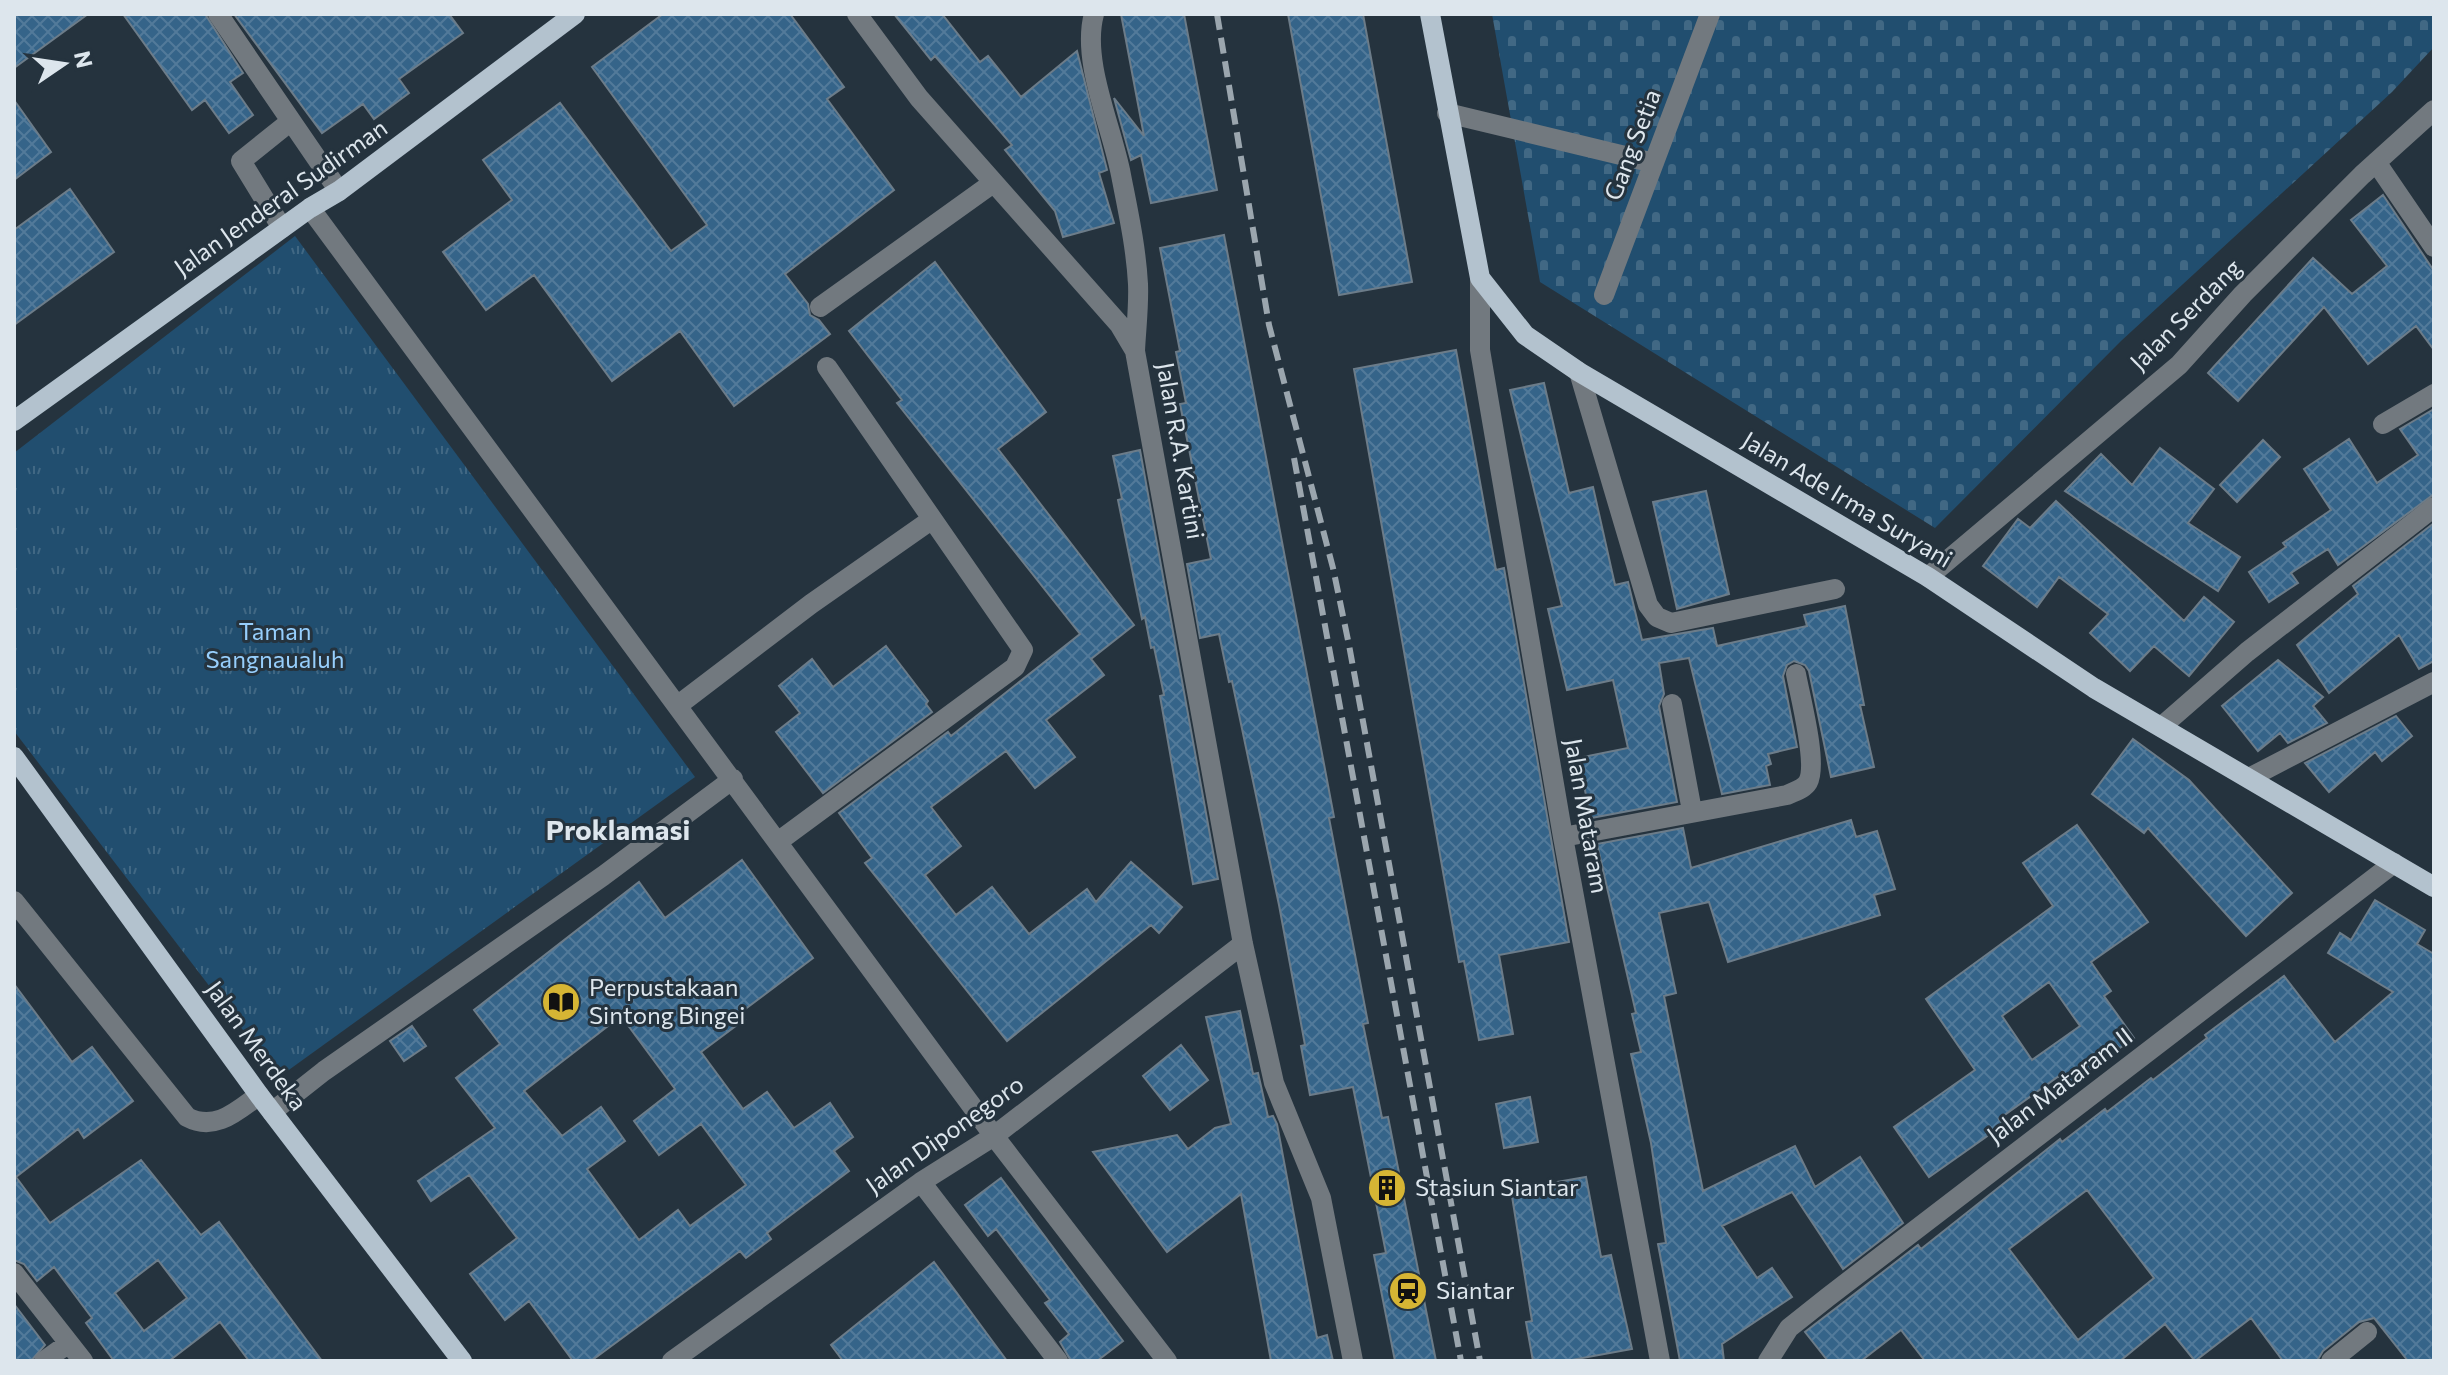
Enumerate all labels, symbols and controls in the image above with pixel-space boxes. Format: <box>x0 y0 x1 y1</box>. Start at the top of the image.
north arrow <box>24 24 104 104</box>
text: N <box>69 48 99 70</box>
street label: Gang Setia <box>1597 85 1666 204</box>
street label: Jalan Jenderal Sudirman <box>168 112 392 281</box>
street label: Jalan Serdang <box>2123 252 2247 376</box>
street label: Jalan R.A. Kartini <box>1152 360 1211 542</box>
street label: Jalan Ade Irma Suryani <box>1738 425 1958 573</box>
park label: Taman Sangnaualuh <box>206 616 344 673</box>
street label: Jalan Mataram <box>1560 736 1615 896</box>
district label: Proklamasi <box>546 812 690 846</box>
place label: Perpustakaan Sintong Bingei <box>589 972 745 1029</box>
street label: Jalan Merdeka <box>200 975 314 1116</box>
library icon: Perpustakaan Sintong Bingei <box>540 981 582 1023</box>
street label: Jalan Mataram II <box>1980 1021 2138 1149</box>
street label: Jalan Diponegoro <box>860 1069 1029 1199</box>
building icon: Stasiun Siantar <box>1366 1167 1408 1209</box>
place label: Stasiun Siantar <box>1415 1172 1579 1201</box>
station icon: Siantar <box>1387 1270 1429 1312</box>
place label: Siantar <box>1436 1275 1515 1304</box>

